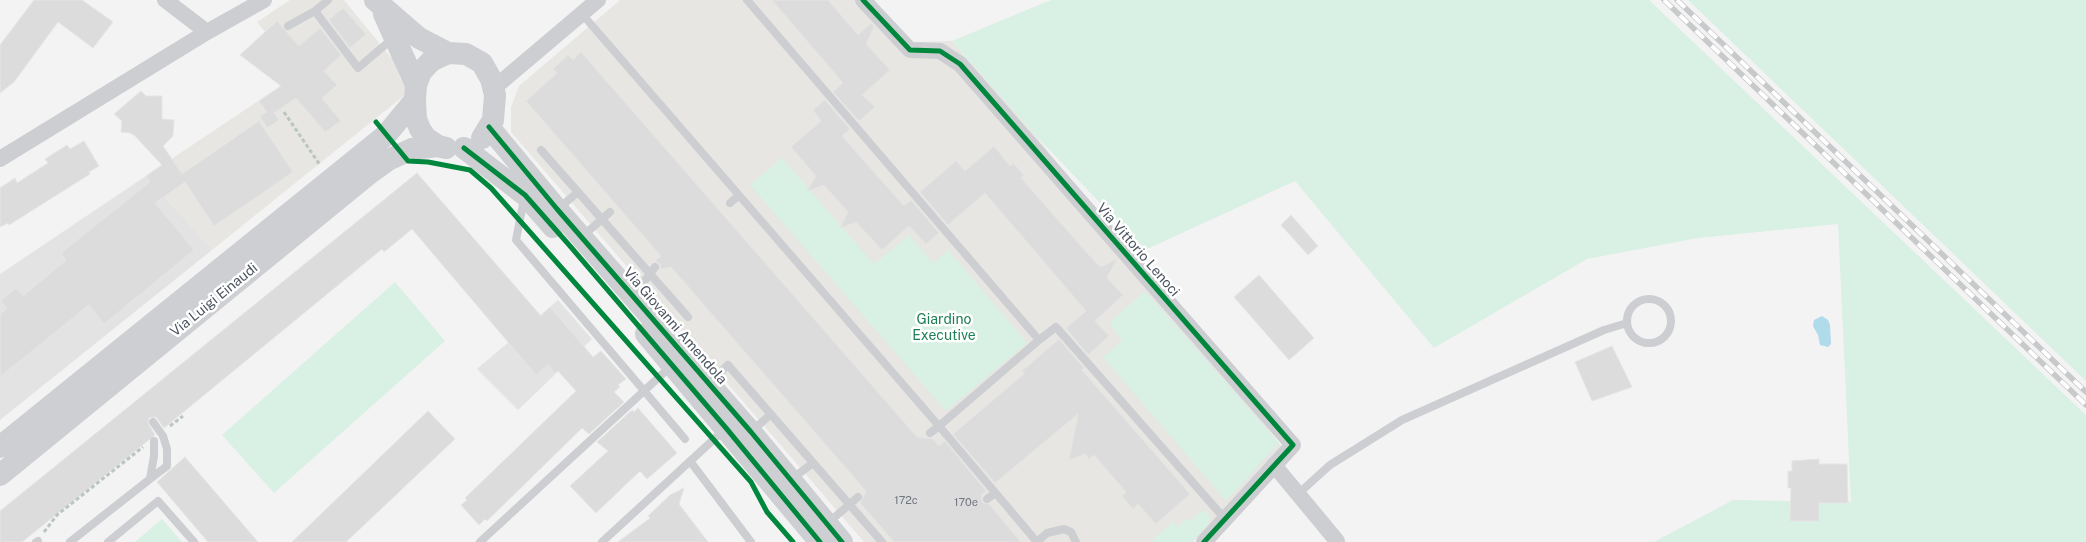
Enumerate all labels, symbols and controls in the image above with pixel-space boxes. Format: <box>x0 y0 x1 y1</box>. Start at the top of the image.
street label: Via Vittorio Lenoci <box>1093 200 1183 300</box>
street label: Via Luigi Einaudi <box>167 260 261 340</box>
street label: Via Giovanni Amendola <box>620 264 730 388</box>
park label: Giardino Executive <box>912 312 976 344</box>
house number: 172c <box>894 494 918 508</box>
house number: 170e <box>954 496 978 510</box>

